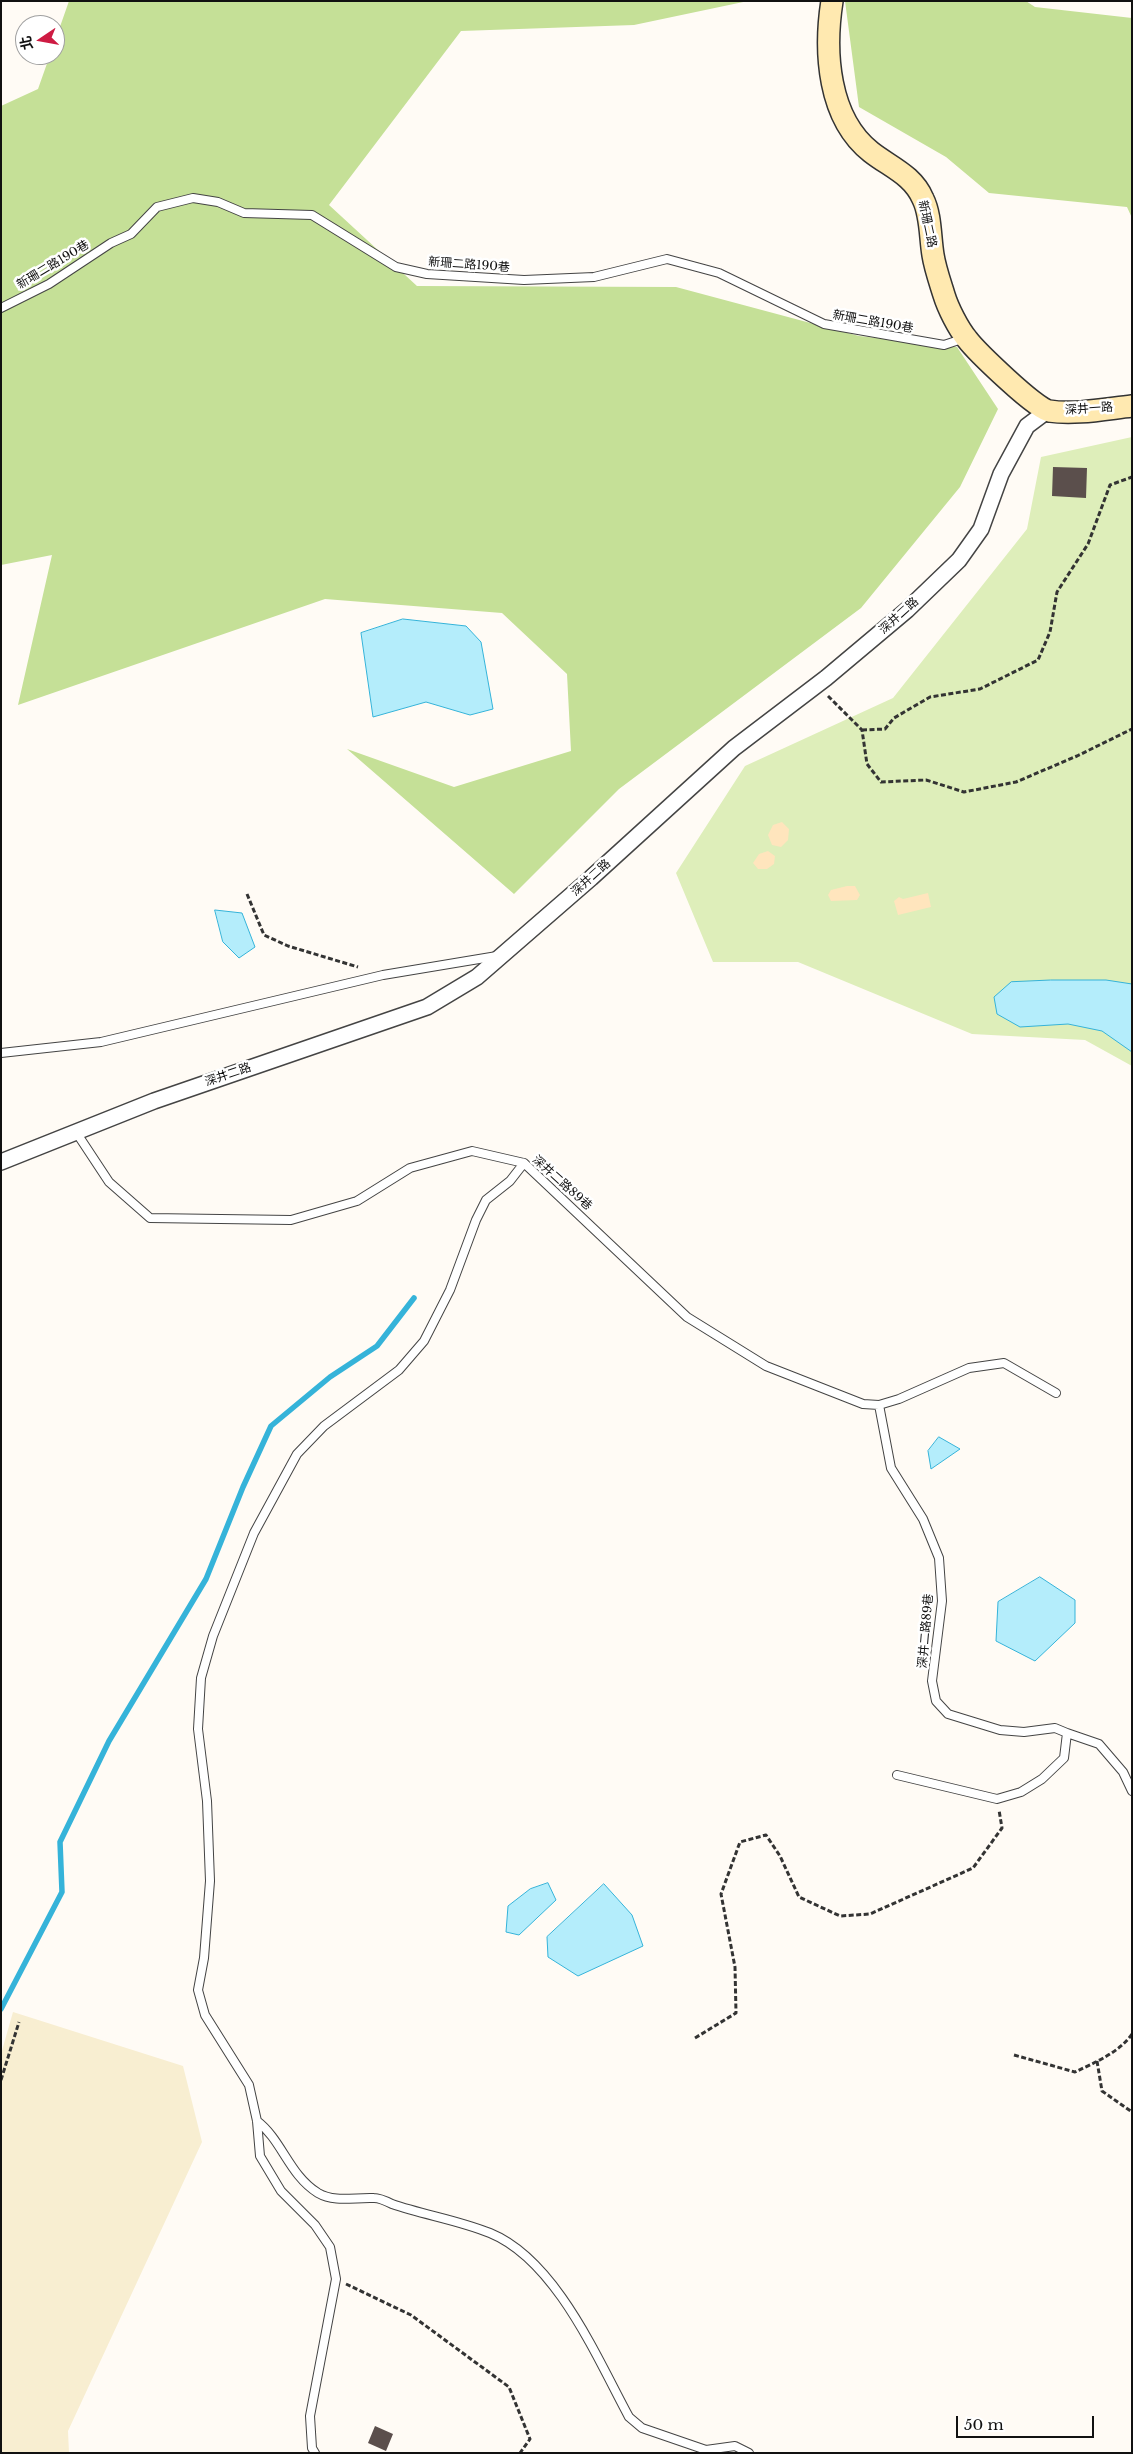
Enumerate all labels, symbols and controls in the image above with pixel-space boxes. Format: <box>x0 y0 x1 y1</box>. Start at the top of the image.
north arrow <box>15 15 65 65</box>
text: 北 <box>16 34 37 52</box>
street label: 新珊二路 <box>915 199 939 249</box>
street label: 新珊二路190巷 <box>14 238 92 292</box>
street label: 新珊二路190巷 <box>428 255 510 275</box>
street label: 新珊二路190巷 <box>832 308 914 336</box>
street label: 深井一路 <box>1065 400 1113 418</box>
street label: 深井二路 <box>876 595 922 637</box>
street label: 深井二路 <box>568 857 614 899</box>
street label: 深井二路 <box>203 1060 253 1090</box>
street label: 深井二路89巷 <box>529 1153 595 1213</box>
street label: 深井二路89巷 <box>916 1593 936 1669</box>
scale bar <box>958 2406 1096 2438</box>
text: 50 m <box>964 2415 1004 2434</box>

